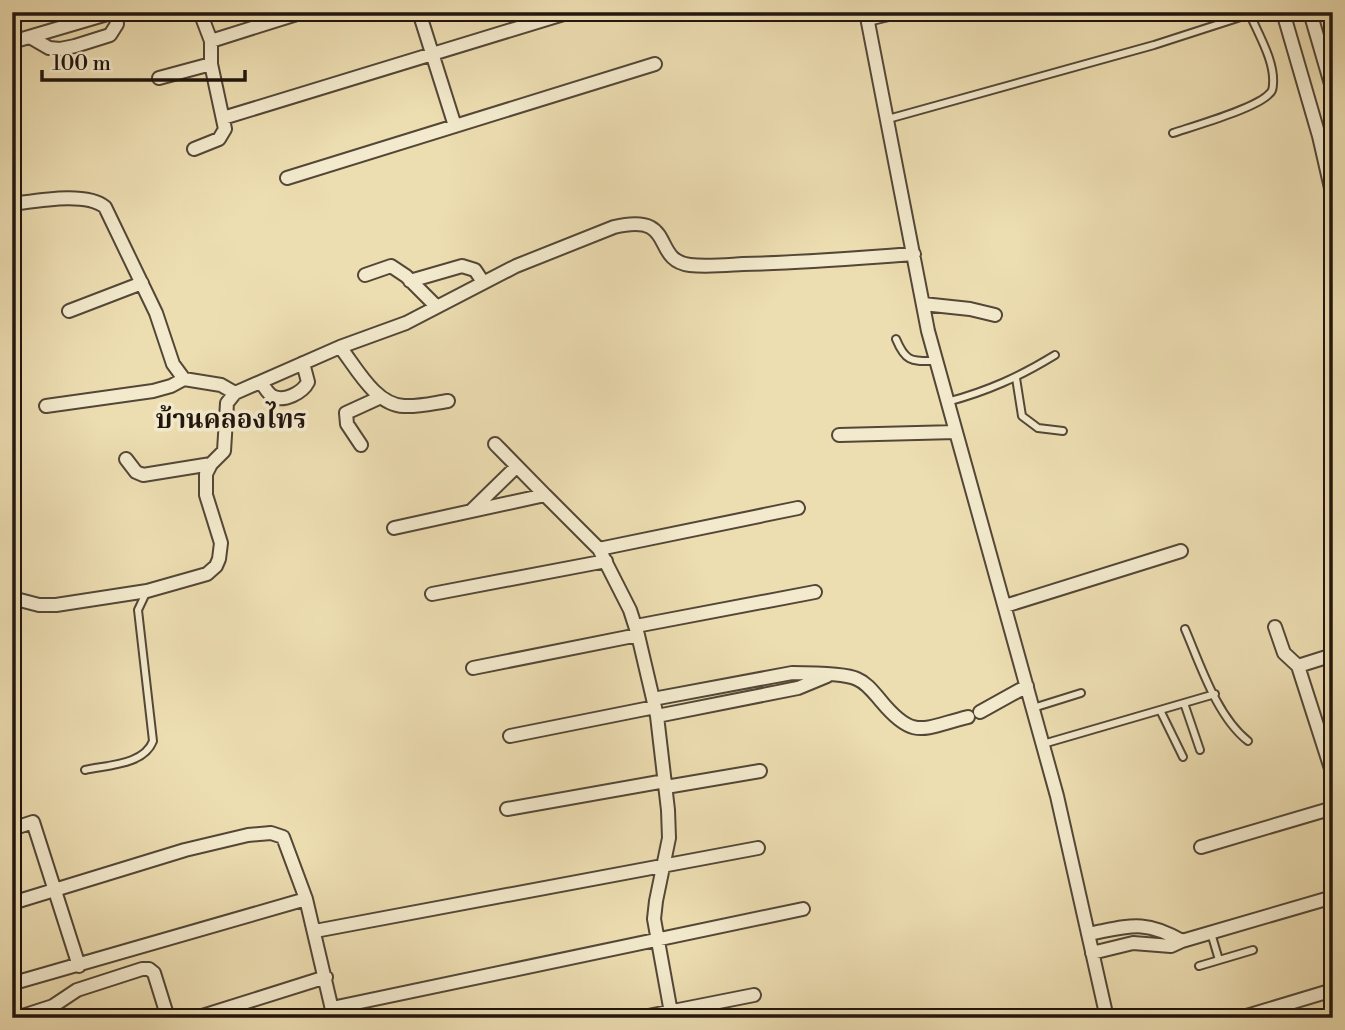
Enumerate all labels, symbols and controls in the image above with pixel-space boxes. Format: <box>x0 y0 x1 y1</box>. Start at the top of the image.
scale bar <box>42 38 245 82</box>
text: 100 m <box>52 51 111 77</box>
district label: บ้านคลองไทร <box>155 401 307 436</box>

